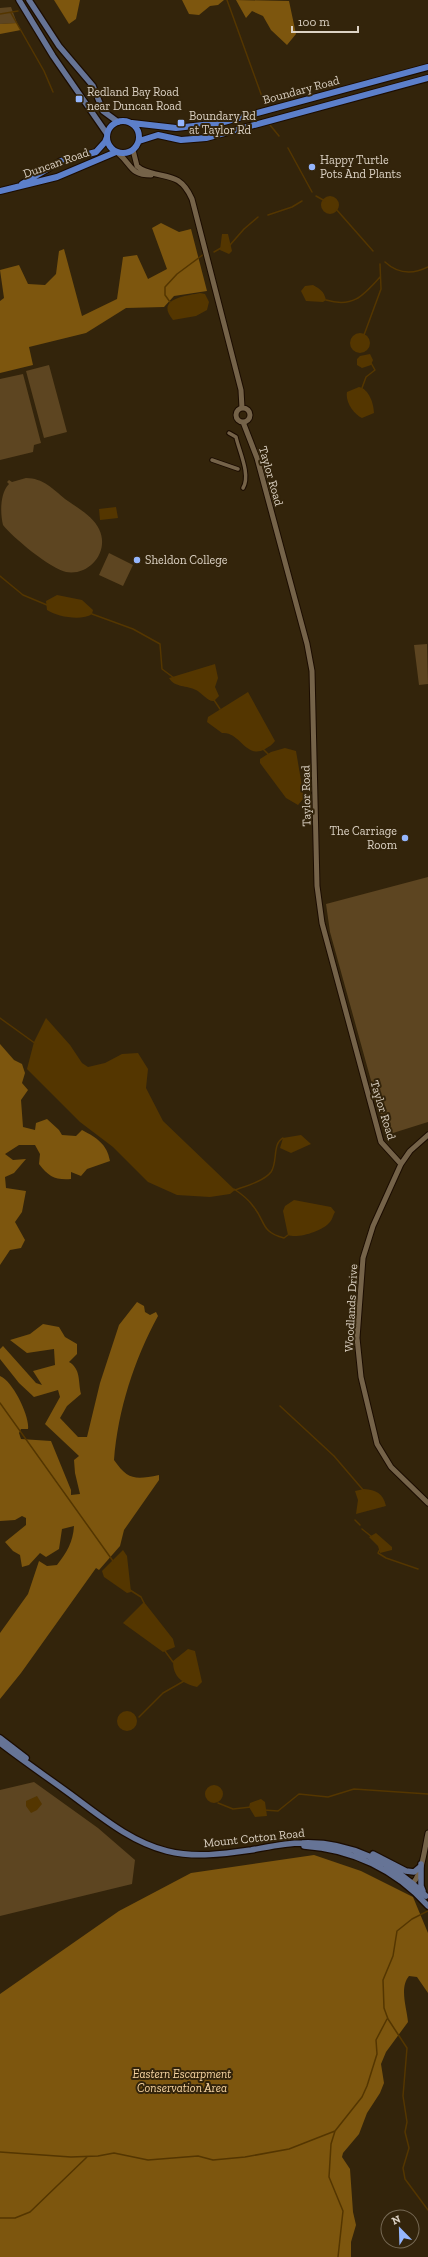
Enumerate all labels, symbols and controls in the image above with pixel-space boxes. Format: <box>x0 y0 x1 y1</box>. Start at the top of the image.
scale bar <box>292 8 358 34</box>
text: 100 m <box>298 15 330 29</box>
street label: Boundary Road <box>261 73 341 107</box>
place label: Redland Bay Road near Duncan Road <box>87 85 182 113</box>
marker: Redland Bay Road near Duncan Road <box>74 94 84 104</box>
place label: Boundary Rd at Taylor Rd <box>189 109 256 137</box>
marker: Boundary Rd at Taylor Rd <box>176 118 186 128</box>
street label: Duncan Road <box>21 145 91 181</box>
place label: Happy Turtle Pots And Plants <box>320 153 401 181</box>
marker: Happy Turtle Pots And Plants <box>307 162 317 172</box>
street label: Taylor Road <box>256 445 286 508</box>
place label: Sheldon College <box>145 553 228 567</box>
marker: Sheldon College <box>132 555 142 565</box>
street label: Taylor Road <box>298 765 314 827</box>
place label: The Carriage Room <box>329 824 398 852</box>
marker: The Carriage Room <box>400 833 410 843</box>
street label: Taylor Road <box>367 1079 399 1142</box>
street label: Woodlands Drive <box>342 1263 360 1352</box>
street label: Mount Cotton Road <box>203 1826 306 1850</box>
park label: Eastern Escarpment Conservation Area <box>133 2067 231 2095</box>
north arrow <box>380 2209 420 2249</box>
text: N <box>390 2212 403 2228</box>

